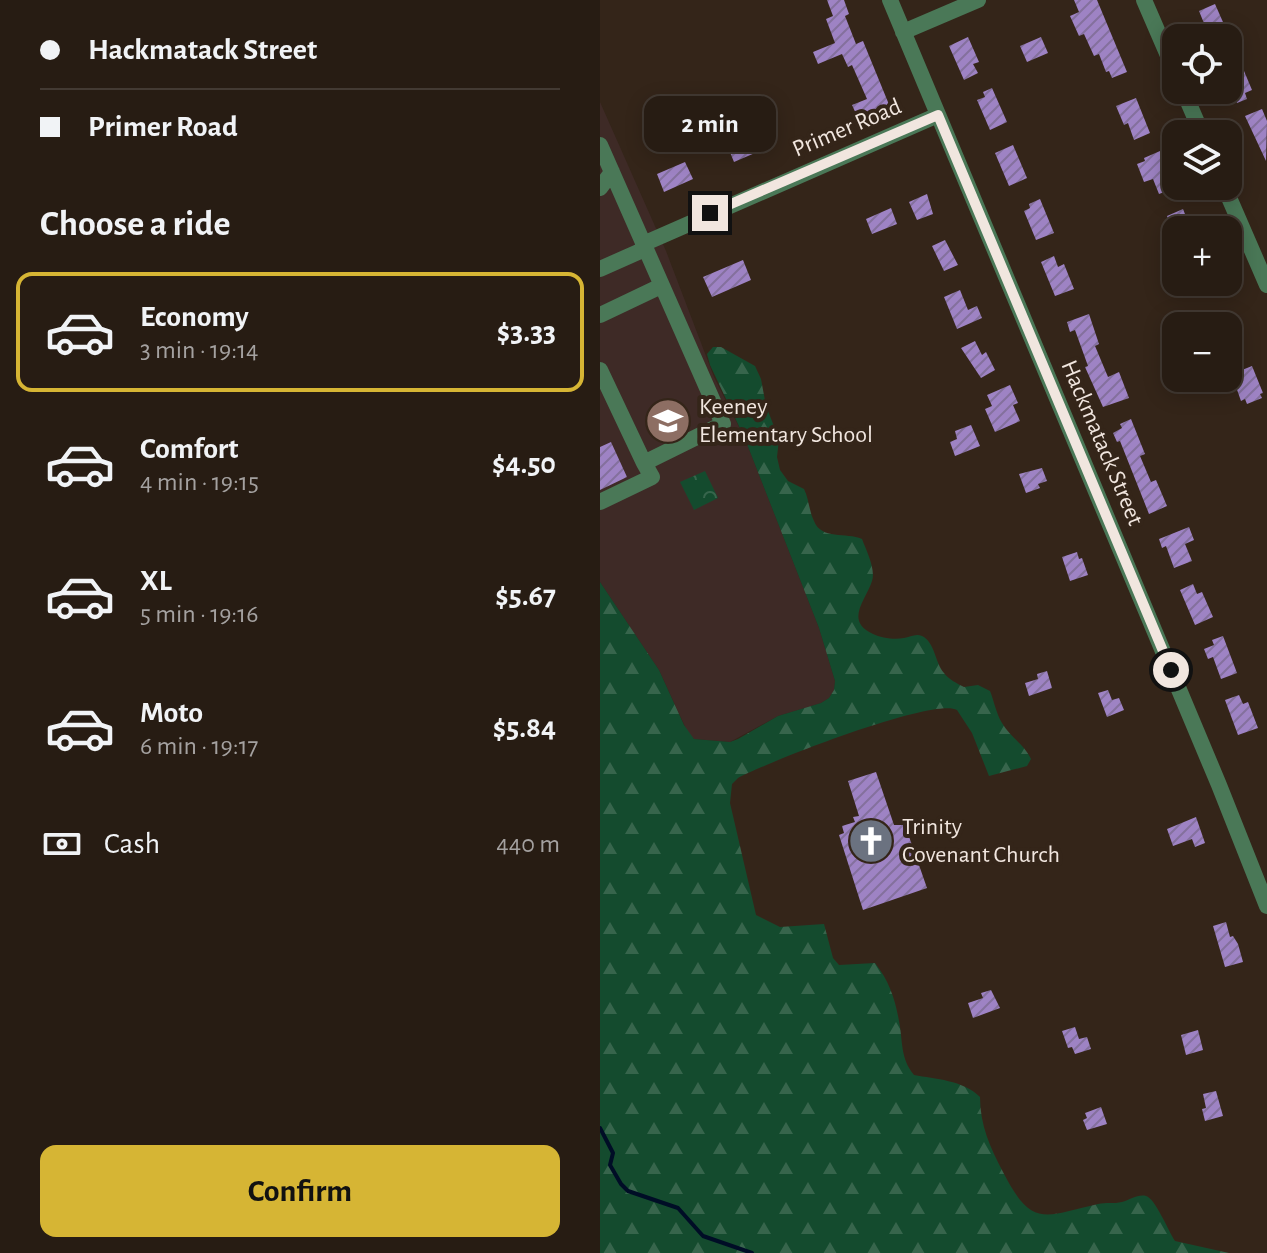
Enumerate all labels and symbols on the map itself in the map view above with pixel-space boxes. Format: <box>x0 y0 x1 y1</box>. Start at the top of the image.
street label: Primer Road <box>789 94 905 162</box>
callout: 2 min <box>644 97 776 153</box>
route end <box>692 195 728 231</box>
street label: Hackmatack Street <box>1056 357 1148 529</box>
place label: Keeney Elementary School <box>699 395 873 447</box>
school or university icon: Keeney Elementary School <box>644 397 692 445</box>
route start <box>1153 652 1189 688</box>
place label: Trinity Covenant Church <box>902 815 1060 867</box>
church icon: Trinity Covenant Church <box>847 817 895 865</box>

